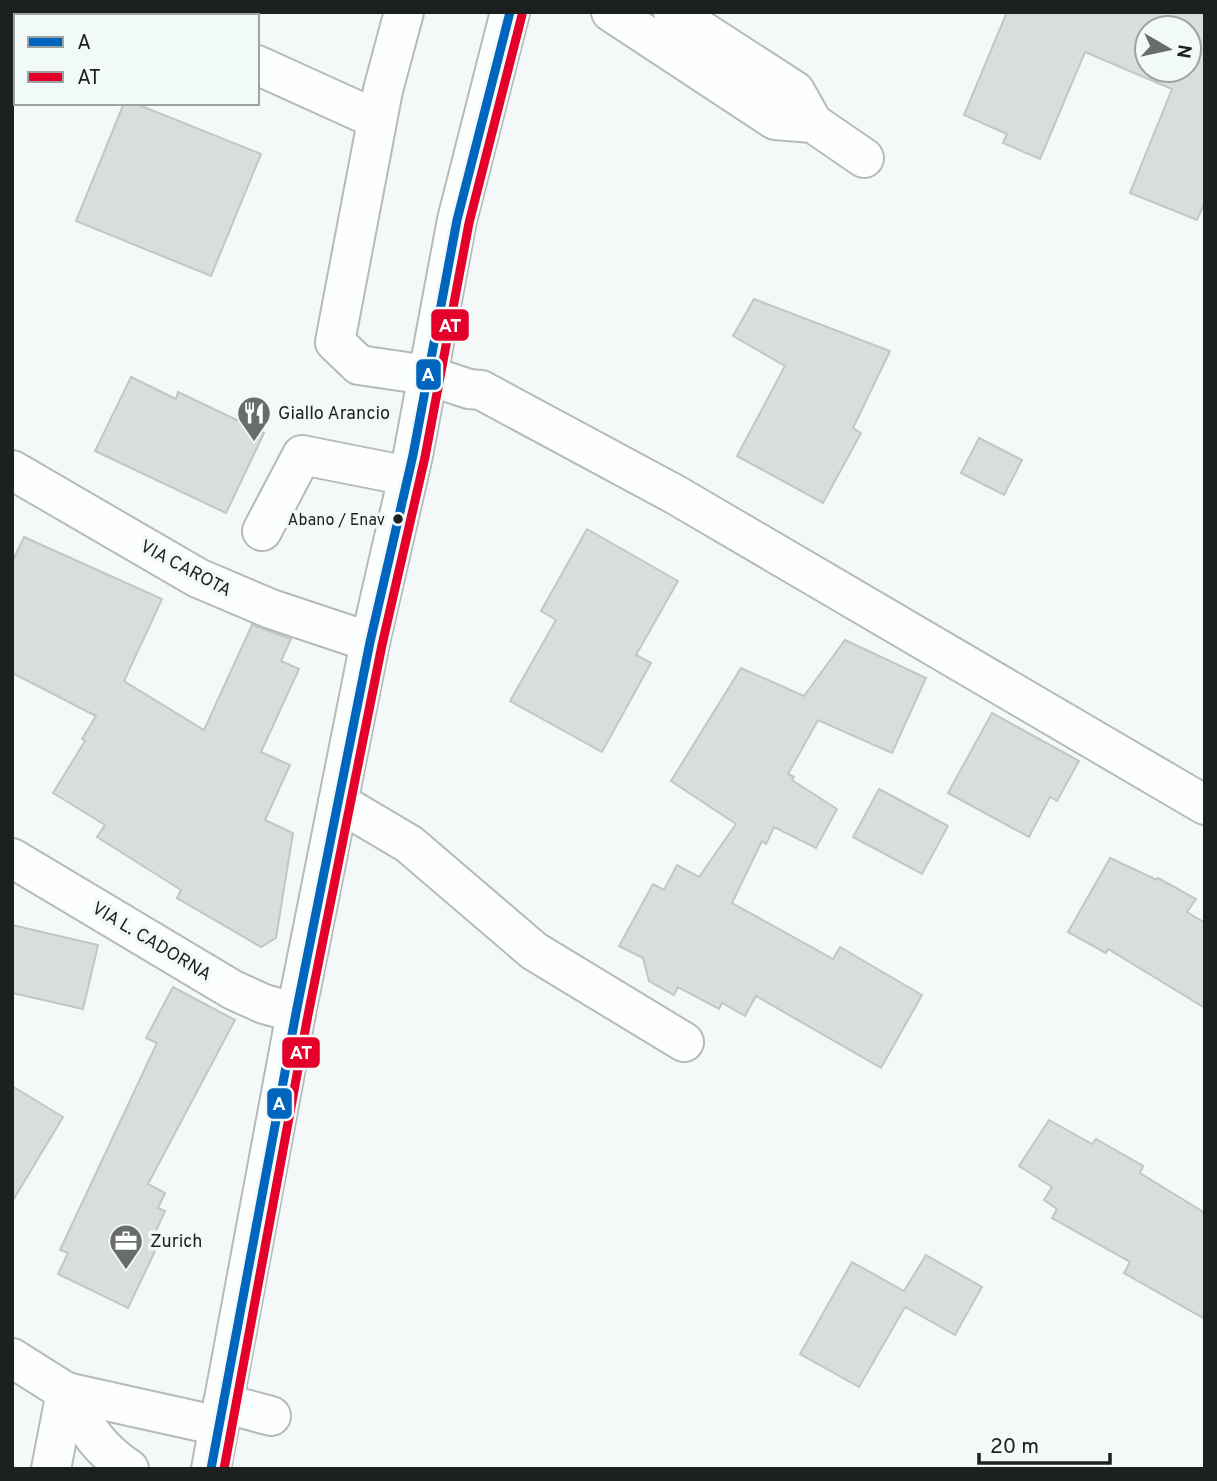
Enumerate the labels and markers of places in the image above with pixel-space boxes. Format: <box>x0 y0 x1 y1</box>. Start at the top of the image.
restaurant icon: Giallo Arancio <box>235 394 273 443</box>
place label: Giallo Arancio <box>278 403 390 426</box>
place label: Abano / Enav <box>288 511 385 531</box>
marker: Abano / Enav <box>391 512 405 526</box>
office icon: Zurich <box>107 1222 145 1271</box>
place label: Zurich <box>150 1231 203 1254</box>

